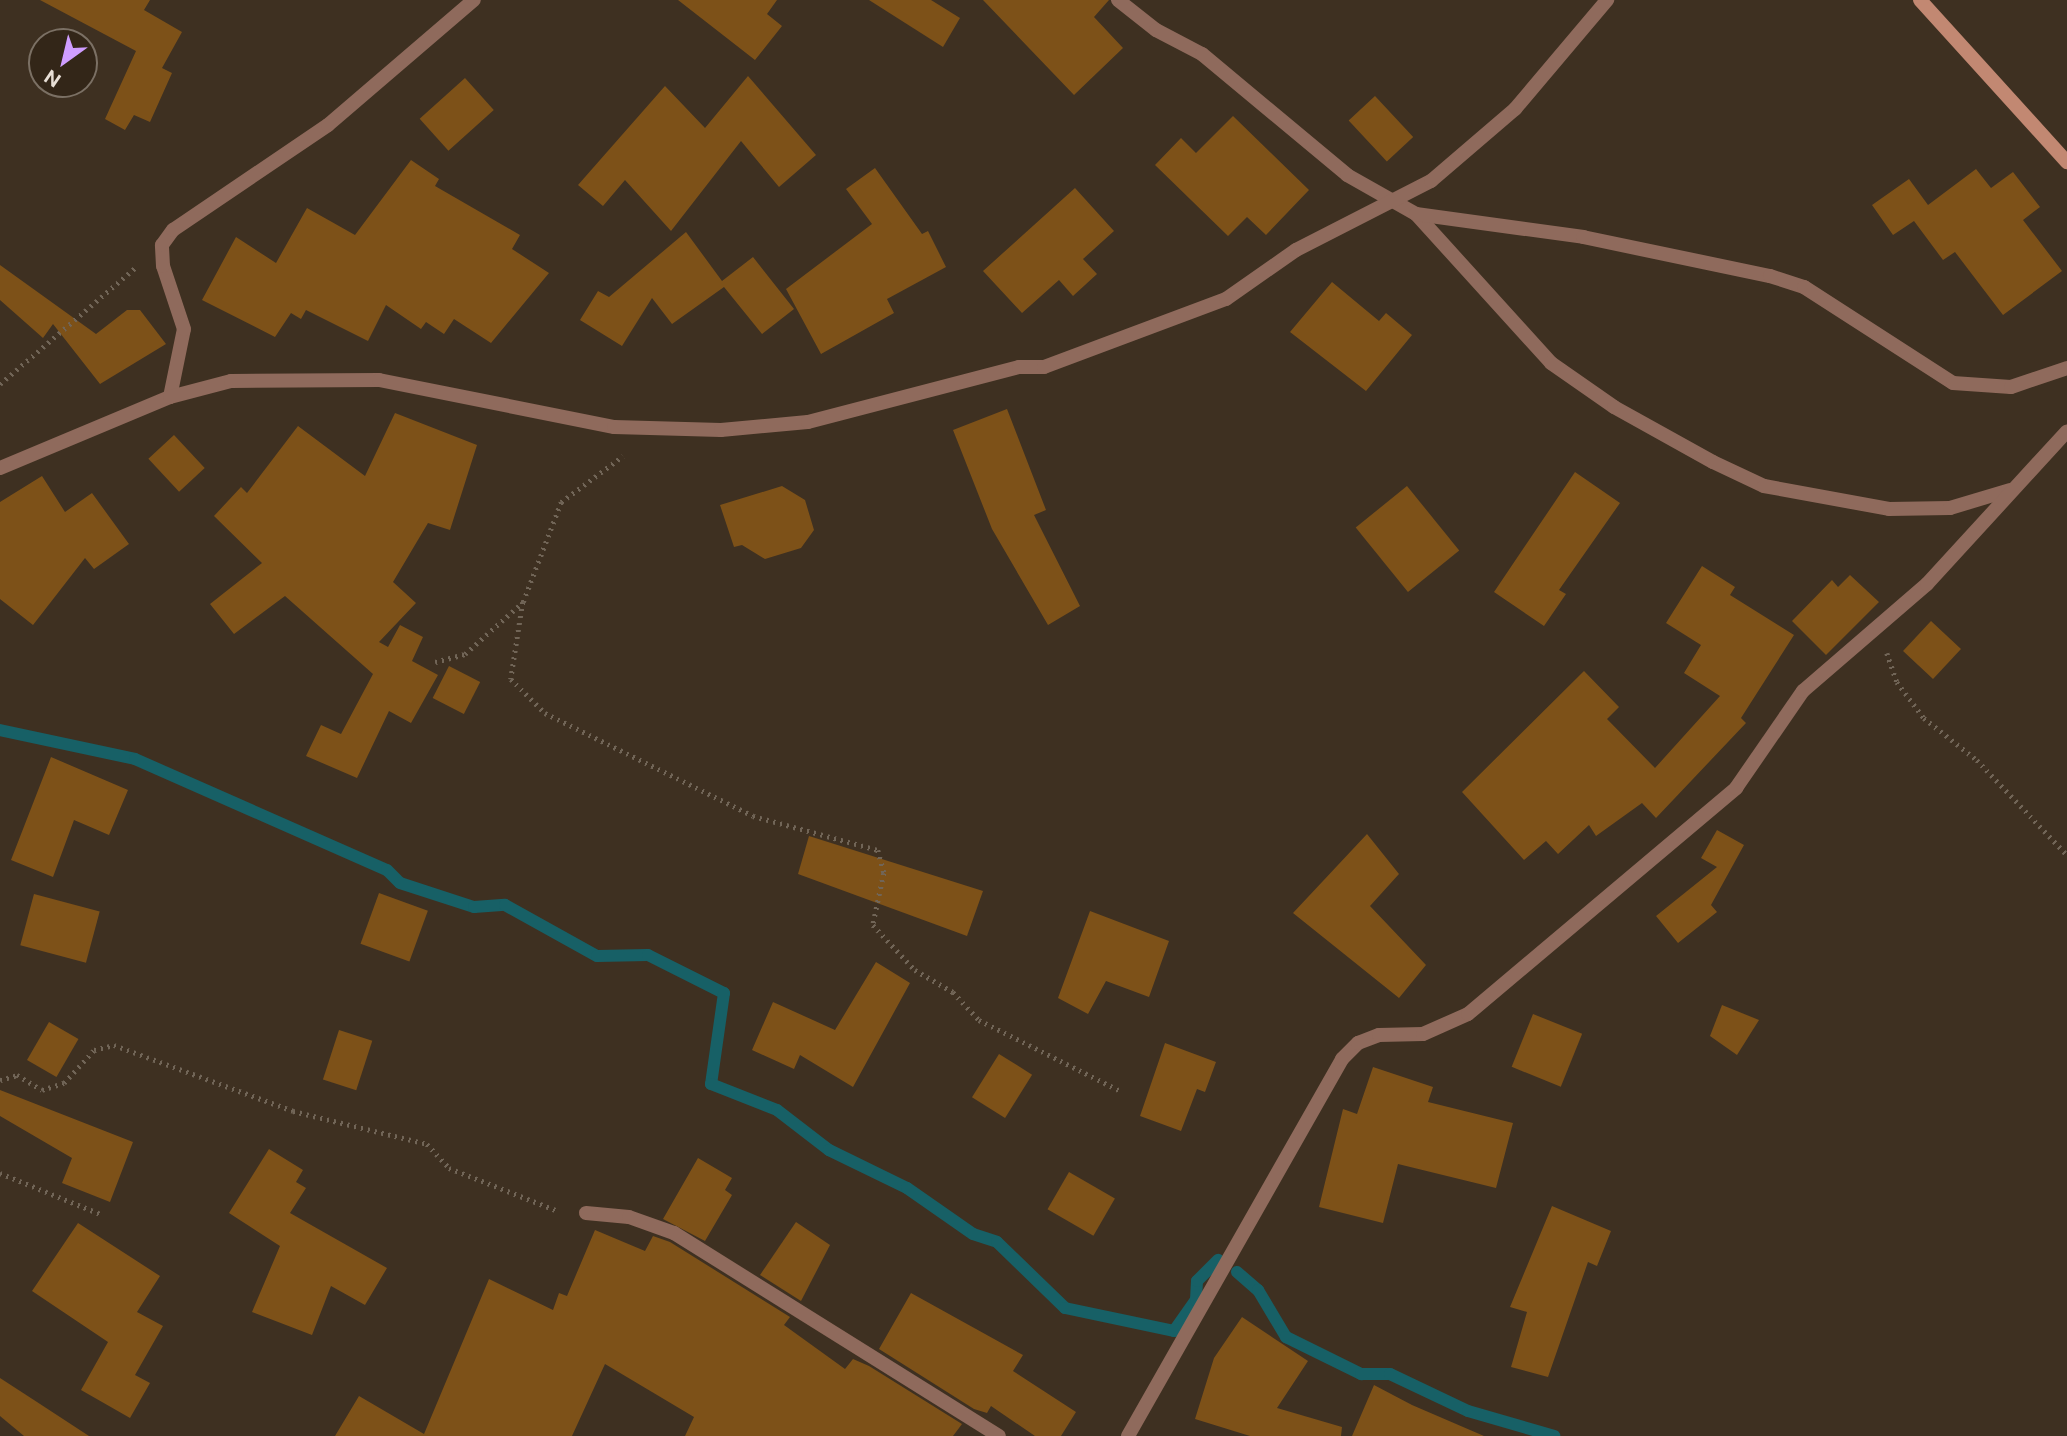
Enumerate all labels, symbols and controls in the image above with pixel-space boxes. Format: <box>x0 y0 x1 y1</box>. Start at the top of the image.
north arrow <box>28 28 98 98</box>
text: N <box>40 65 65 92</box>

